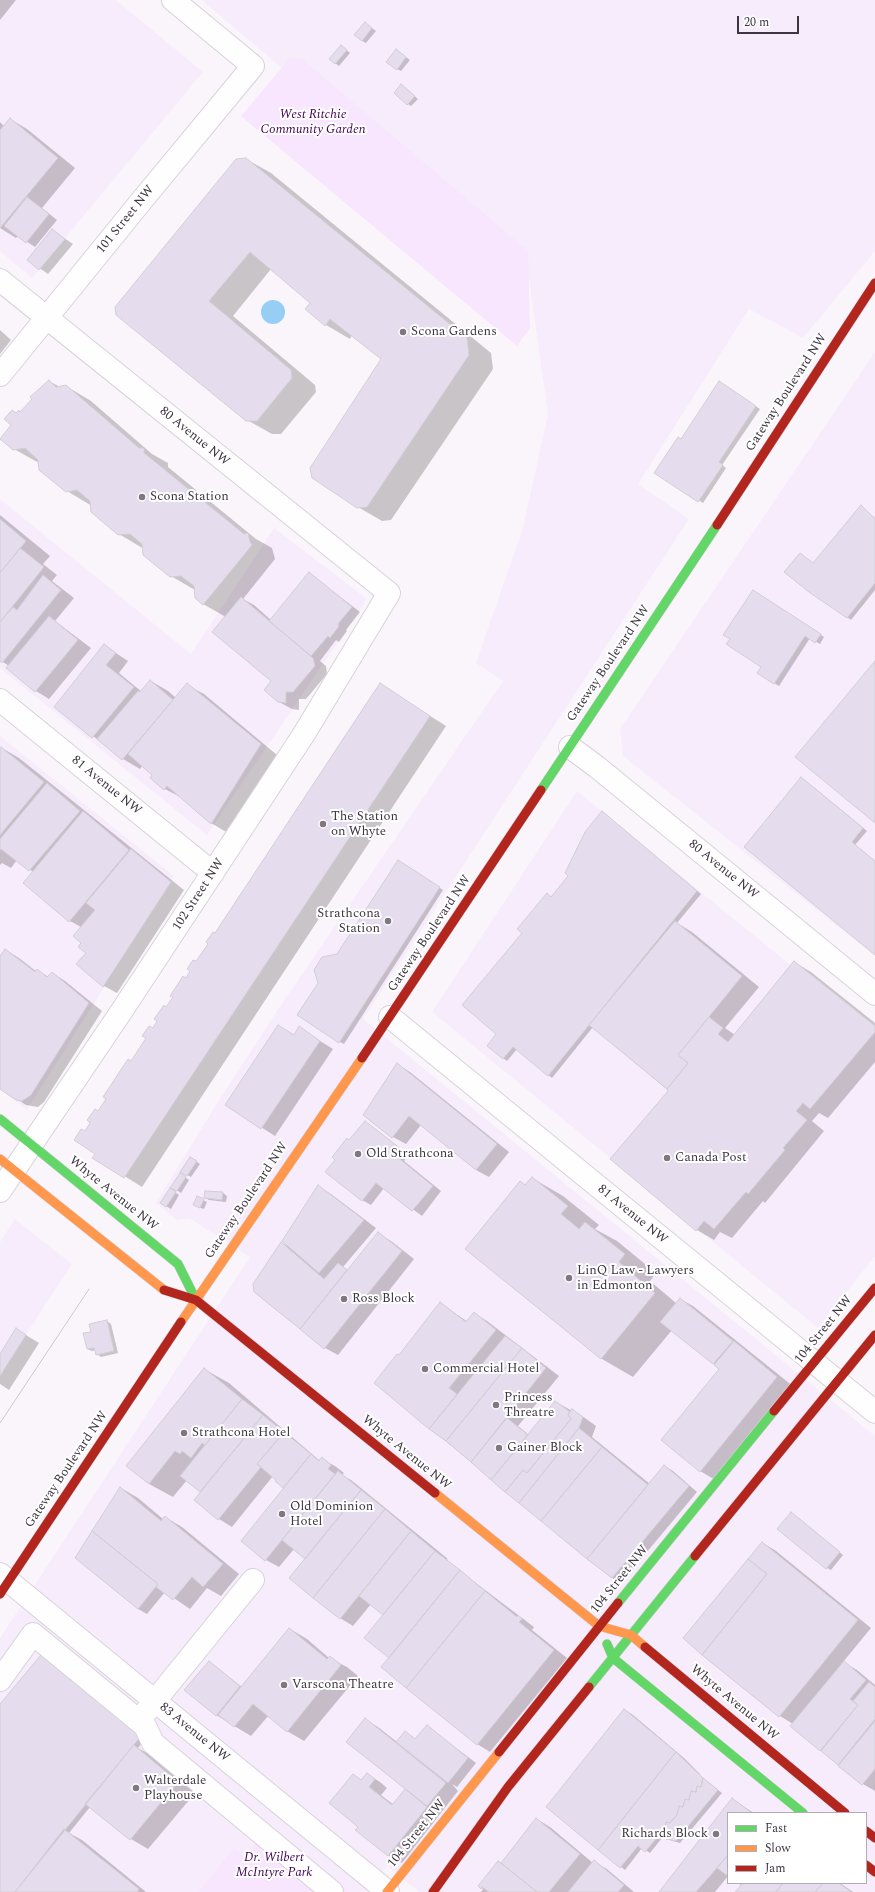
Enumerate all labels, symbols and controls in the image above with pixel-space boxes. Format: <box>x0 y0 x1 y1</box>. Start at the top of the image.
scale bar <box>739 8 801 34</box>
text: 20 m <box>744 13 769 32</box>
park label: West Ritchie Community Garden <box>260 107 366 138</box>
street label: 101 Street NW <box>94 183 158 257</box>
place label: Scona Gardens <box>411 324 497 340</box>
marker: Scona Gardens <box>398 327 408 337</box>
street label: Gateway Boulevard NW <box>743 331 831 455</box>
street label: 80 Avenue NW <box>156 404 232 470</box>
place label: Scona Station <box>150 489 229 505</box>
marker: Scona Station <box>137 492 147 502</box>
street label: Gateway Boulevard NW <box>564 603 654 725</box>
street label: 81 Avenue NW <box>68 753 144 819</box>
place label: The Station on Whyte <box>331 809 398 840</box>
marker: The Station on Whyte <box>318 819 328 829</box>
street label: 80 Avenue NW <box>685 837 761 903</box>
street label: 102 Street NW <box>170 856 228 934</box>
street label: Gateway Boulevard NW <box>385 873 475 995</box>
place label: Strathcona Station <box>317 906 380 937</box>
marker: Strathcona Station <box>383 916 393 926</box>
street label: Gateway Boulevard NW <box>202 1140 292 1262</box>
place label: Old Strathcona <box>366 1146 454 1162</box>
marker: Old Strathcona <box>353 1149 363 1159</box>
place label: Canada Post <box>675 1150 747 1166</box>
street label: Whyte Avenue NW <box>65 1153 161 1235</box>
marker: Canada Post <box>662 1153 672 1163</box>
street label: 81 Avenue NW <box>594 1182 670 1248</box>
place label: LinQ Law - Lawyers in Edmonton <box>577 1263 694 1294</box>
marker: LinQ Law - Lawyers in Edmonton <box>564 1273 574 1283</box>
place label: Ross Block <box>352 1291 415 1307</box>
street label: 104 Street NW <box>792 1293 856 1367</box>
marker: Ross Block <box>339 1294 349 1304</box>
place label: Commercial Hotel <box>433 1361 539 1377</box>
marker: Commercial Hotel <box>420 1364 430 1374</box>
place label: Princess Threatre <box>504 1390 554 1421</box>
marker: Princess Threatre <box>491 1400 501 1410</box>
street label: Gateway Boulevard NW <box>22 1409 112 1531</box>
street label: Whyte Avenue NW <box>358 1412 454 1494</box>
place label: Strathcona Hotel <box>192 1425 290 1441</box>
marker: Strathcona Hotel <box>179 1428 189 1438</box>
place label: Gainer Block <box>507 1440 582 1456</box>
marker: Gainer Block <box>494 1443 504 1453</box>
place label: Old Dominion Hotel <box>290 1499 373 1530</box>
marker: Old Dominion Hotel <box>277 1509 287 1519</box>
street label: 104 Street NW <box>588 1543 652 1617</box>
street label: Whyte Avenue NW <box>687 1662 781 1744</box>
place label: Varscona Theatre <box>292 1677 394 1693</box>
marker: Varscona Theatre <box>279 1680 289 1690</box>
street label: 83 Avenue NW <box>156 1700 232 1766</box>
place label: Walterdale Playhouse <box>144 1773 206 1804</box>
marker: Walterdale Playhouse <box>131 1783 141 1793</box>
street label: 104 Street NW <box>385 1797 449 1871</box>
legend <box>727 1812 867 1884</box>
text: Fast <box>765 1819 787 1838</box>
place label: Richards Block <box>621 1826 708 1842</box>
marker: Richards Block <box>711 1829 721 1839</box>
text: Slow <box>765 1839 790 1858</box>
park label: Dr. Wilbert McIntyre Park <box>236 1850 312 1881</box>
text: Jam <box>765 1859 786 1878</box>

